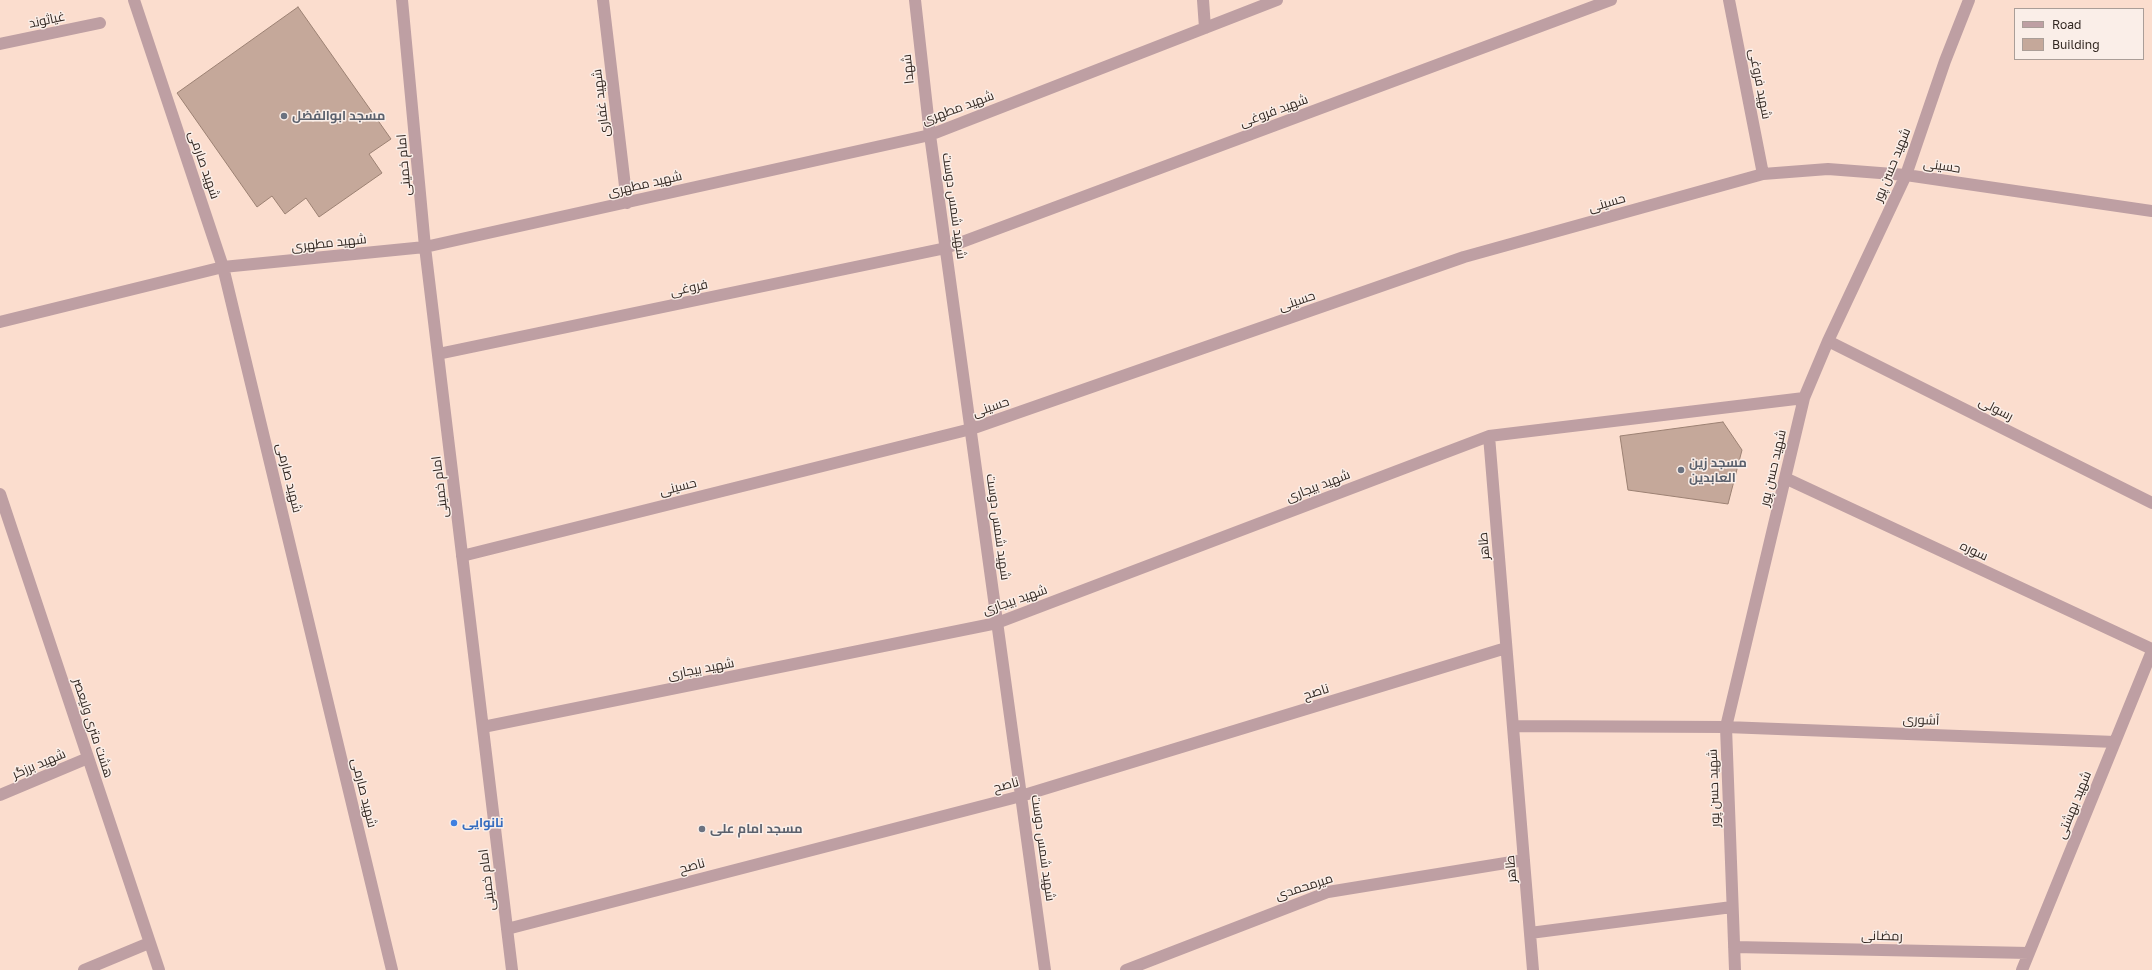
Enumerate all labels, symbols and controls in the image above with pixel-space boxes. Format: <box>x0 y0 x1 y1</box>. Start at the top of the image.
legend <box>2014 8 2144 60</box>
street label: غیاثوند <box>27 9 67 31</box>
text: Road <box>2052 17 2081 32</box>
text: Building <box>2052 37 2100 52</box>
street label: شهید فروغی <box>1746 47 1774 121</box>
street label: شهدا <box>899 53 917 85</box>
street label: شهید غفاری <box>589 68 613 138</box>
street label: شهید مطهری <box>920 88 996 128</box>
street label: شهید فروغی <box>1238 91 1310 131</box>
place label: مسجد ابوالفضل <box>292 108 385 124</box>
marker: مسجد ابوالفضل <box>279 111 289 121</box>
street label: شهید حسن پور <box>1870 126 1914 204</box>
street label: شهید صارمی <box>185 129 223 201</box>
street label: امام خمینی <box>394 133 414 197</box>
street label: شهید شمس دوست <box>939 152 969 260</box>
street label: حسینی <box>1922 156 1962 176</box>
street label: شهید مطهری <box>606 168 684 200</box>
street label: حسینی <box>1587 190 1627 216</box>
street label: شهید مطهری <box>291 231 367 255</box>
street label: فروغی <box>669 276 709 300</box>
street label: حسینی <box>1277 288 1317 314</box>
street label: حسینی <box>971 394 1011 420</box>
street label: رسولی <box>1976 394 2016 424</box>
street label: شهید حسن پور <box>1757 428 1789 508</box>
street label: شهید صارمی <box>273 442 305 514</box>
street label: امام خمینی <box>428 455 452 519</box>
place label: مسجد زین العابدین <box>1689 455 1747 486</box>
marker: مسجد زین العابدین <box>1676 465 1686 475</box>
street label: شهید بیجاری <box>1284 467 1352 505</box>
street label: شهید شمس دوست <box>983 473 1013 581</box>
street label: حسینی <box>658 475 698 499</box>
street label: طاهر <box>1475 532 1493 560</box>
street label: سوره <box>1957 538 1991 564</box>
street label: شهید بیجاری <box>981 582 1049 618</box>
street label: شهید بیجاری <box>666 655 736 683</box>
street label: هشت متری ولیعصر <box>70 676 116 780</box>
street label: ناصح <box>1301 681 1331 703</box>
street label: آشوری <box>1902 712 1940 728</box>
street label: شهید برزگر <box>10 746 68 782</box>
street label: شهید حسن پور <box>1705 749 1723 827</box>
street label: شهید صارمی <box>348 757 380 829</box>
street label: شهید بهشتی <box>2053 769 2095 841</box>
street label: ناصح <box>991 774 1021 796</box>
street label: شهید شمس دوست <box>1028 794 1058 902</box>
place label: نانوایی <box>462 815 503 831</box>
marker: نانوایی <box>449 818 459 828</box>
place label: مسجد امام علی <box>710 821 803 837</box>
marker: مسجد امام علی <box>697 824 707 834</box>
street label: امام خمینی <box>475 848 499 912</box>
street label: ناصح <box>677 855 707 877</box>
street label: طاهر <box>1502 855 1520 883</box>
street label: میرمحمدی <box>1273 870 1335 904</box>
street label: رمضانی <box>1861 928 1903 944</box>

